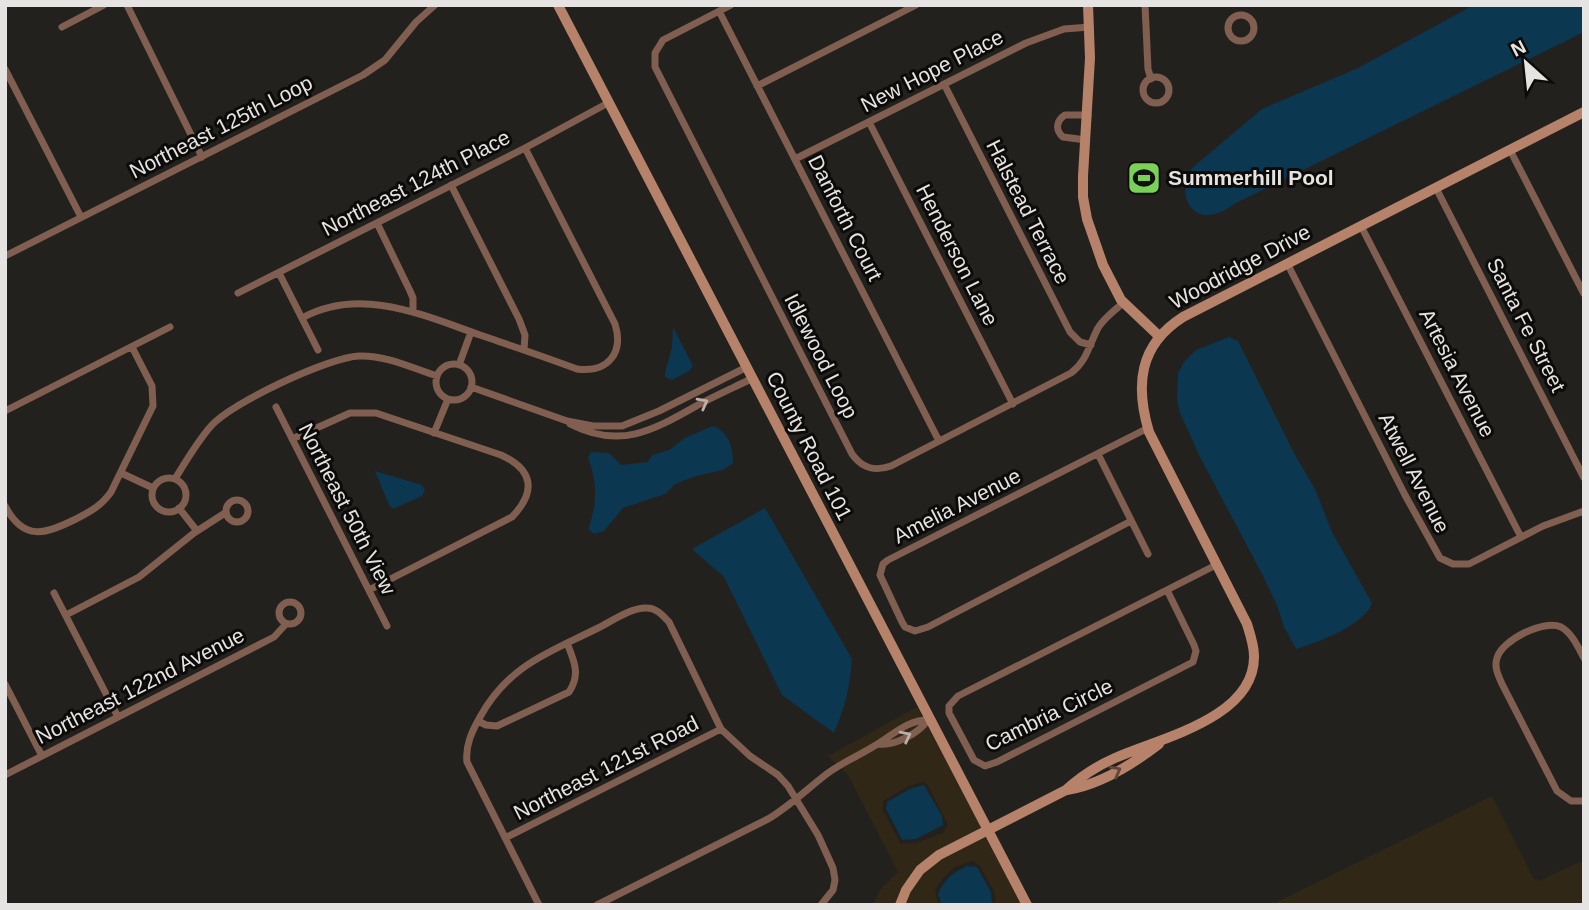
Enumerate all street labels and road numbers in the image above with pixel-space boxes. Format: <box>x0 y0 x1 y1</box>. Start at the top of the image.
street label: New Hope Place <box>857 25 1007 116</box>
street label: Northeast 125th Loop <box>126 70 316 183</box>
street label: Northeast 124th Place <box>318 125 514 240</box>
street label: Halstead Terrace <box>982 136 1075 288</box>
street label: Danforth Court <box>804 151 887 284</box>
street label: Henderson Lane <box>912 180 1003 329</box>
street label: Woodridge Drive <box>1165 220 1314 313</box>
street label: Santa Fe Street <box>1483 254 1570 396</box>
street label: Idlewood Loop <box>780 290 863 422</box>
street label: Artesia Avenue <box>1415 305 1500 441</box>
street label: County Road 101 <box>762 368 857 524</box>
street label: Atwell Avenue <box>1374 409 1455 537</box>
street label: Northeast 50th View <box>294 419 401 599</box>
street label: Amelia Avenue <box>889 464 1024 548</box>
street label: Northeast 122nd Avenue <box>32 623 248 748</box>
street label: Cambria Circle <box>981 674 1116 755</box>
street label: Northeast 121st Road <box>510 711 702 824</box>

